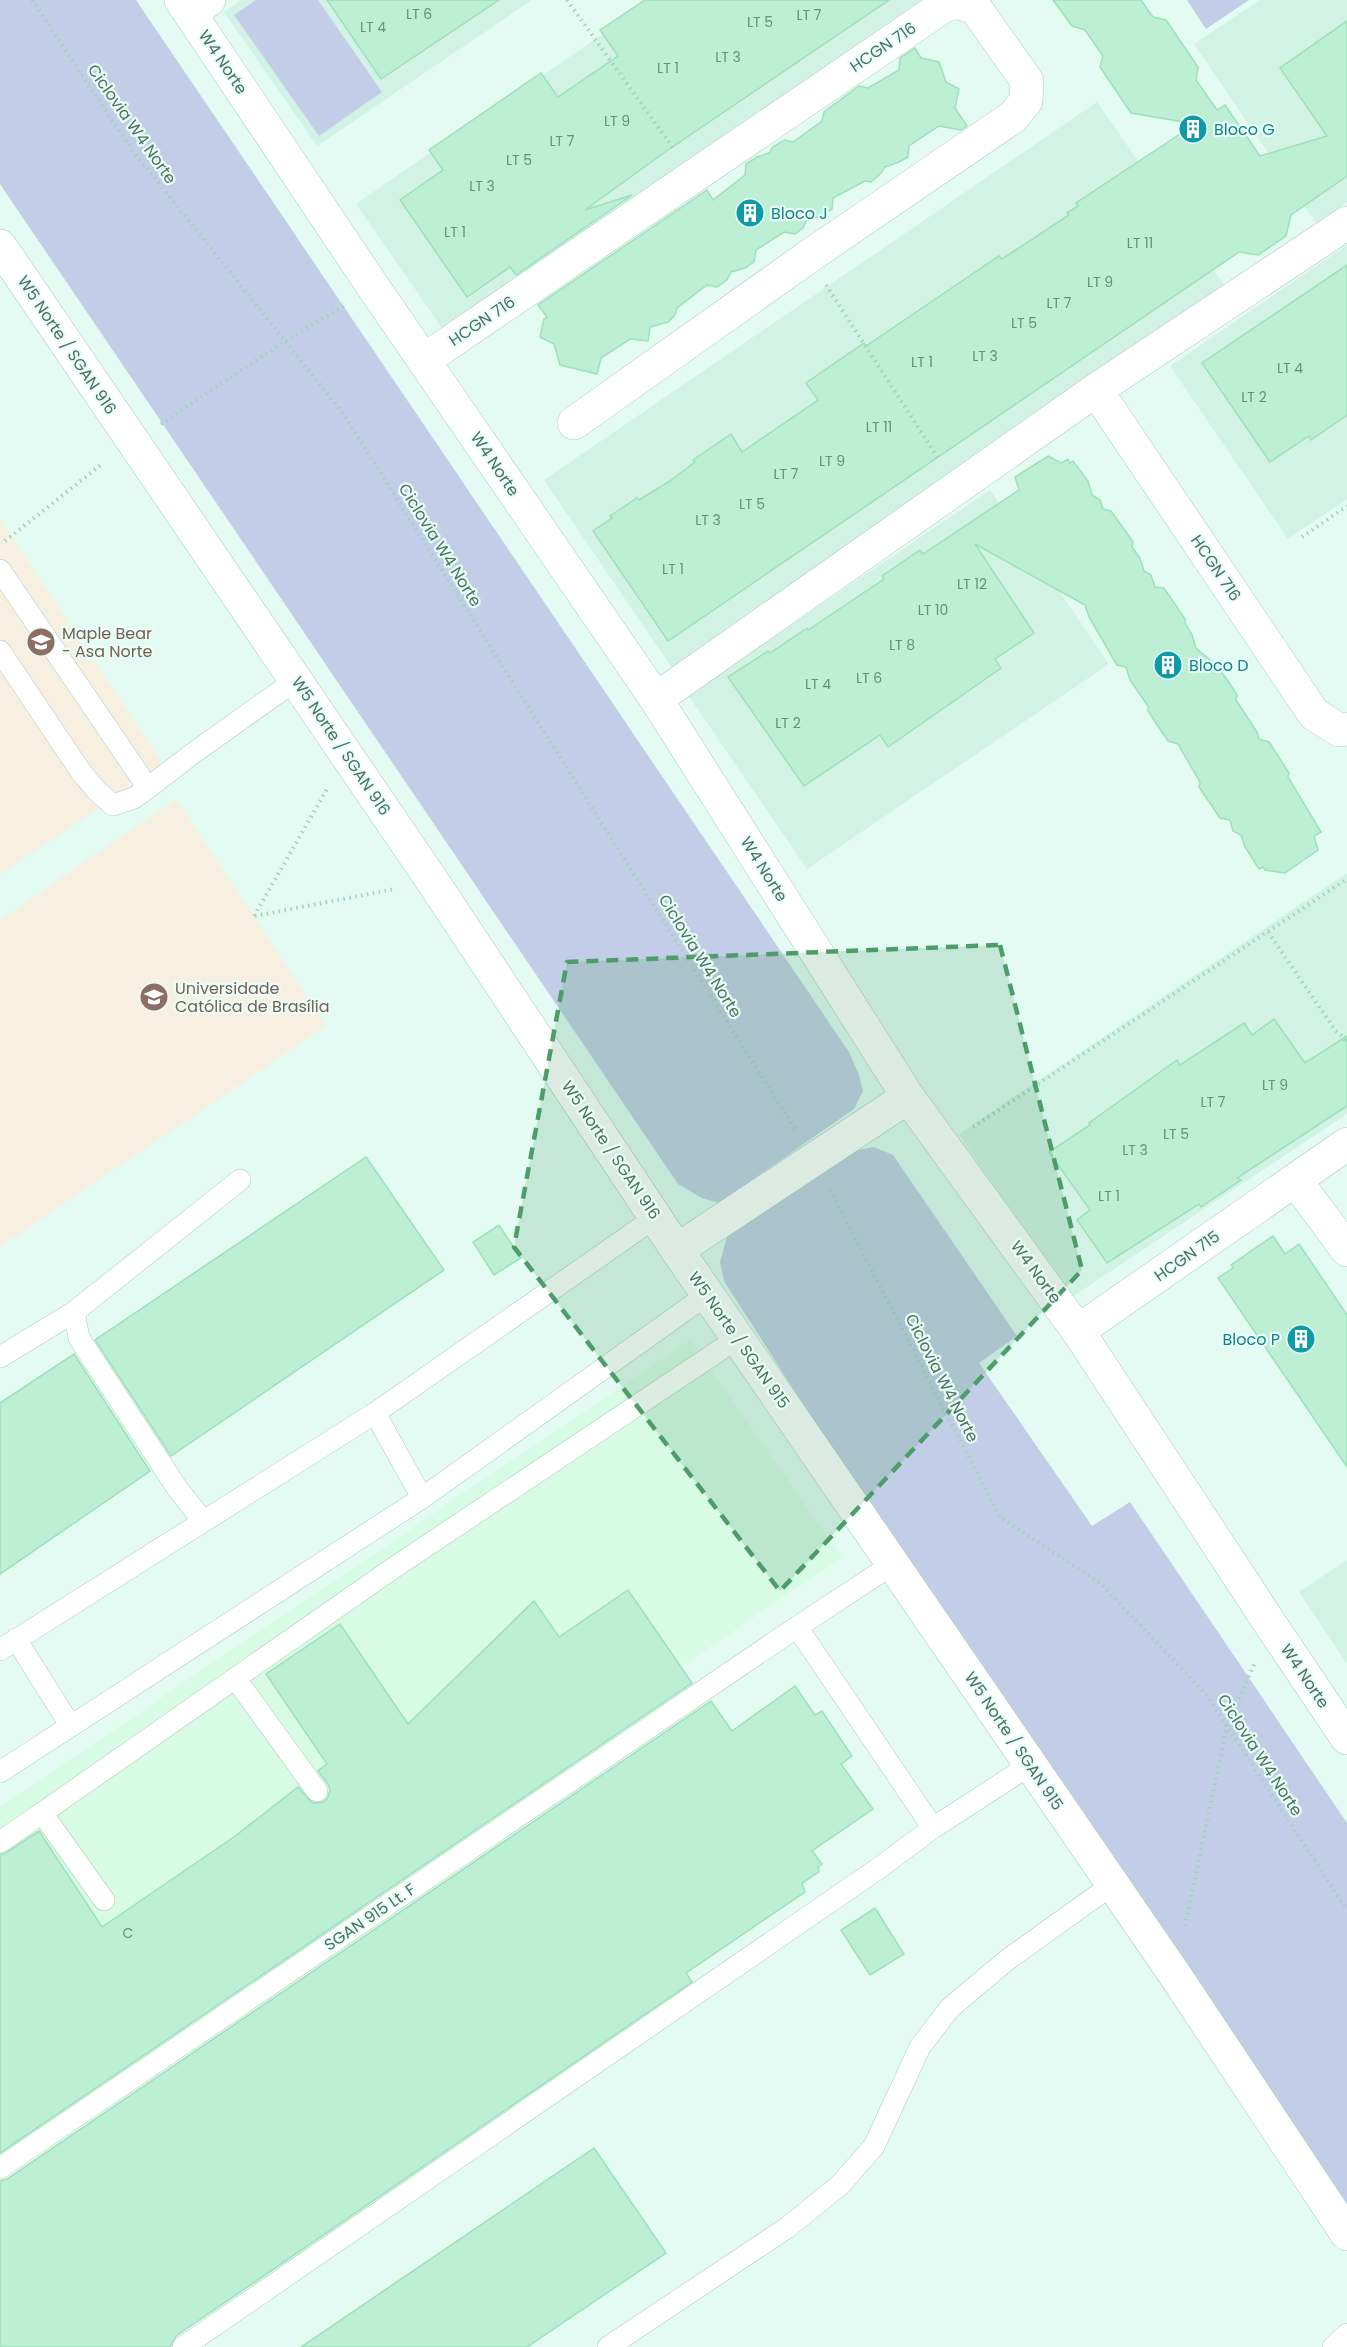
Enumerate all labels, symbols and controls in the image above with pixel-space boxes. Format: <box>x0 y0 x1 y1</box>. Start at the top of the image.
house number: LT 6 <box>406 4 432 24</box>
house number: LT 7 <box>796 5 822 25</box>
house number: LT 5 <box>747 12 773 32</box>
street label: HCGN 716 <box>845 16 921 78</box>
house number: LT 4 <box>360 17 386 37</box>
street label: W4 Norte <box>193 25 253 99</box>
house number: LT 3 <box>715 47 741 67</box>
house number: LT 1 <box>657 58 679 78</box>
street label: Ciclovia W4 Norte <box>82 60 182 189</box>
house number: LT 9 <box>604 111 630 131</box>
building icon: Bloco G <box>1177 113 1209 145</box>
place label: Bloco G <box>1214 118 1275 141</box>
house number: LT 7 <box>549 131 575 151</box>
house number: LT 5 <box>506 150 532 170</box>
house number: LT 3 <box>469 176 495 196</box>
building icon: Bloco J <box>734 197 766 229</box>
place label: Bloco J <box>771 202 828 225</box>
house number: LT 1 <box>444 222 466 242</box>
house number: LT 11 <box>1127 233 1153 253</box>
street label: W5 Norte / SGAN 916 <box>12 271 122 419</box>
house number: LT 9 <box>1087 272 1113 292</box>
street label: HCGN 716 <box>444 290 520 352</box>
house number: LT 7 <box>1046 293 1072 313</box>
house number: LT 5 <box>1011 313 1037 333</box>
house number: LT 3 <box>972 346 998 366</box>
house number: LT 1 <box>911 352 933 372</box>
house number: LT 4 <box>1277 358 1303 378</box>
house number: LT 2 <box>1241 387 1267 407</box>
house number: LT 11 <box>866 417 892 437</box>
street label: W4 Norte <box>465 427 525 501</box>
house number: LT 9 <box>819 451 845 471</box>
house number: LT 7 <box>773 464 799 484</box>
street label: Ciclovia W4 Norte <box>393 479 487 611</box>
house number: LT 5 <box>739 494 765 514</box>
house number: LT 3 <box>695 510 721 530</box>
street label: HCGN 716 <box>1185 530 1247 606</box>
house number: LT 1 <box>662 559 684 579</box>
house number: LT 12 <box>957 574 987 594</box>
house number: LT 10 <box>918 600 948 620</box>
place label: Maple Bear - Asa Norte <box>62 622 153 663</box>
school or university icon: Maple Bear - Asa Norte <box>25 626 57 658</box>
house number: LT 8 <box>889 635 915 655</box>
building icon: Bloco D <box>1152 649 1184 681</box>
place label: Bloco D <box>1189 654 1249 677</box>
house number: LT 6 <box>856 668 882 688</box>
street label: W5 Norte / SGAN 916 <box>286 672 396 820</box>
house number: LT 4 <box>805 674 831 694</box>
house number: LT 2 <box>775 713 801 733</box>
street label: W4 Norte <box>735 832 793 906</box>
street label: Ciclovia W4 Norte <box>653 890 747 1022</box>
place label: Universidade Católica de Brasília <box>175 977 329 1018</box>
school or university icon: Universidade Católica de Brasília <box>138 981 170 1013</box>
house number: LT 9 <box>1262 1075 1288 1095</box>
street label: W5 Norte / SGAN 916 <box>556 1076 666 1224</box>
house number: LT 7 <box>1200 1092 1226 1112</box>
house number: LT 5 <box>1163 1124 1189 1144</box>
house number: LT 3 <box>1122 1140 1148 1160</box>
house number: LT 1 <box>1098 1186 1120 1206</box>
street label: HCGN 715 <box>1150 1225 1224 1287</box>
street label: W4 Norte <box>1005 1236 1067 1308</box>
street label: W5 Norte / SGAN 915 <box>683 1267 795 1413</box>
street label: Ciclovia W4 Norte <box>900 1310 984 1446</box>
building icon: Bloco P <box>1285 1323 1317 1355</box>
place label: Bloco P <box>1223 1328 1280 1351</box>
street label: W4 Norte <box>1275 1639 1335 1713</box>
street label: W5 Norte / SGAN 915 <box>959 1667 1069 1815</box>
street label: Ciclovia W4 Norte <box>1212 1689 1308 1821</box>
street label: SGAN 915 Lt. F <box>320 1878 420 1956</box>
house number: C <box>123 1923 133 1943</box>

